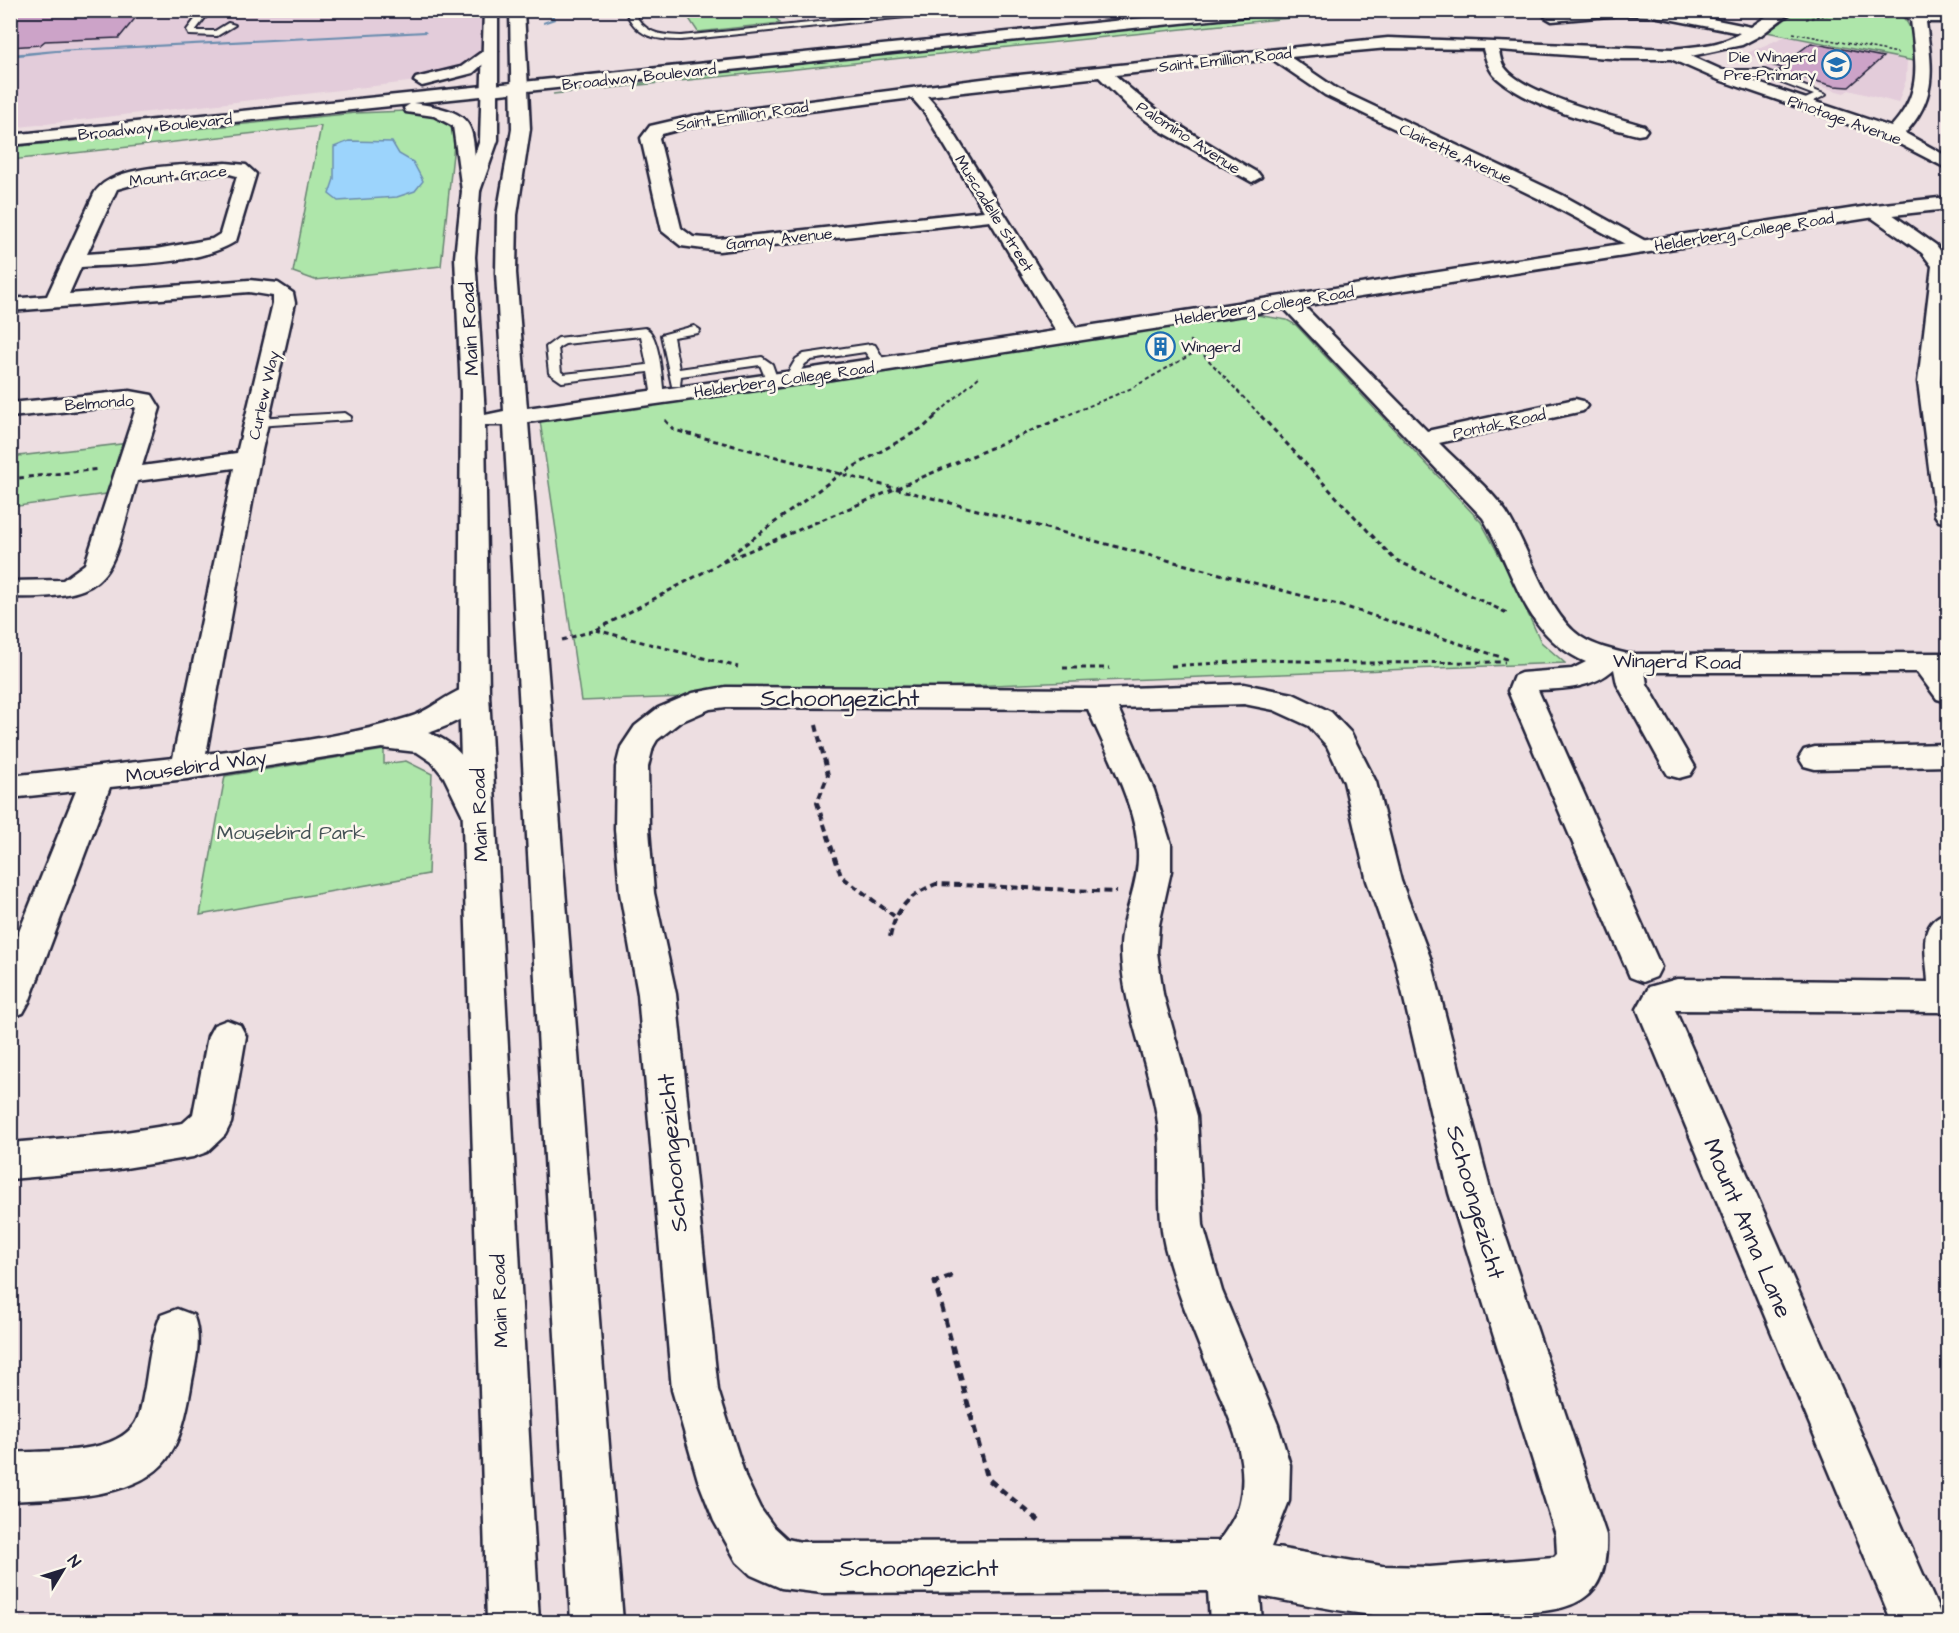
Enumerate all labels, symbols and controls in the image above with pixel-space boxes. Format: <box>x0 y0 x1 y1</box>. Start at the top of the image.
street label: Saint Emillion Road <box>1157 42 1293 78</box>
place label: Die Wingerd Pre-Primary <box>1724 46 1816 87</box>
school or university icon: Die Wingerd Pre-Primary <box>1821 49 1853 81</box>
street label: Broadway Boulevard <box>561 58 717 97</box>
street label: Pinotage Avenue <box>1784 89 1905 152</box>
street label: Saint Emillion Road <box>674 96 810 136</box>
street label: Palomino Avenue <box>1132 96 1245 180</box>
street label: Broadway Boulevard <box>77 108 233 147</box>
street label: Clairette Avenue <box>1396 118 1516 190</box>
street label: Muscadelle Street <box>949 151 1039 277</box>
street label: Mount Grace <box>128 160 228 192</box>
street label: Helderberg College Road <box>1653 207 1836 258</box>
street label: Gamay Avenue <box>725 222 834 257</box>
street label: Main Road <box>454 281 486 376</box>
street label: Helderberg College Road <box>1173 281 1356 332</box>
building icon: Wingerd <box>1144 330 1176 362</box>
place label: Wingerd <box>1181 336 1240 359</box>
street label: Curlew Way <box>243 348 286 442</box>
street label: Helderberg College Road <box>693 356 876 405</box>
street label: Belmondo <box>64 390 134 416</box>
street label: Pontak Road <box>1451 403 1548 445</box>
street label: Wingerd Road <box>1613 647 1741 678</box>
street label: Schoongezicht <box>760 682 920 717</box>
street label: Mousebird Way <box>124 743 269 792</box>
street label: Main Road <box>464 768 496 862</box>
park label: Mousebird Park <box>217 819 365 847</box>
street label: Schoongezicht <box>649 1072 698 1234</box>
street label: Schoongezicht <box>1436 1121 1513 1284</box>
street label: Mount Anna Lane <box>1694 1133 1800 1323</box>
street label: Main Road <box>484 1254 516 1348</box>
north arrow <box>33 1540 93 1600</box>
text: N <box>62 1551 86 1572</box>
street label: Schoongezicht <box>839 1552 999 1587</box>

